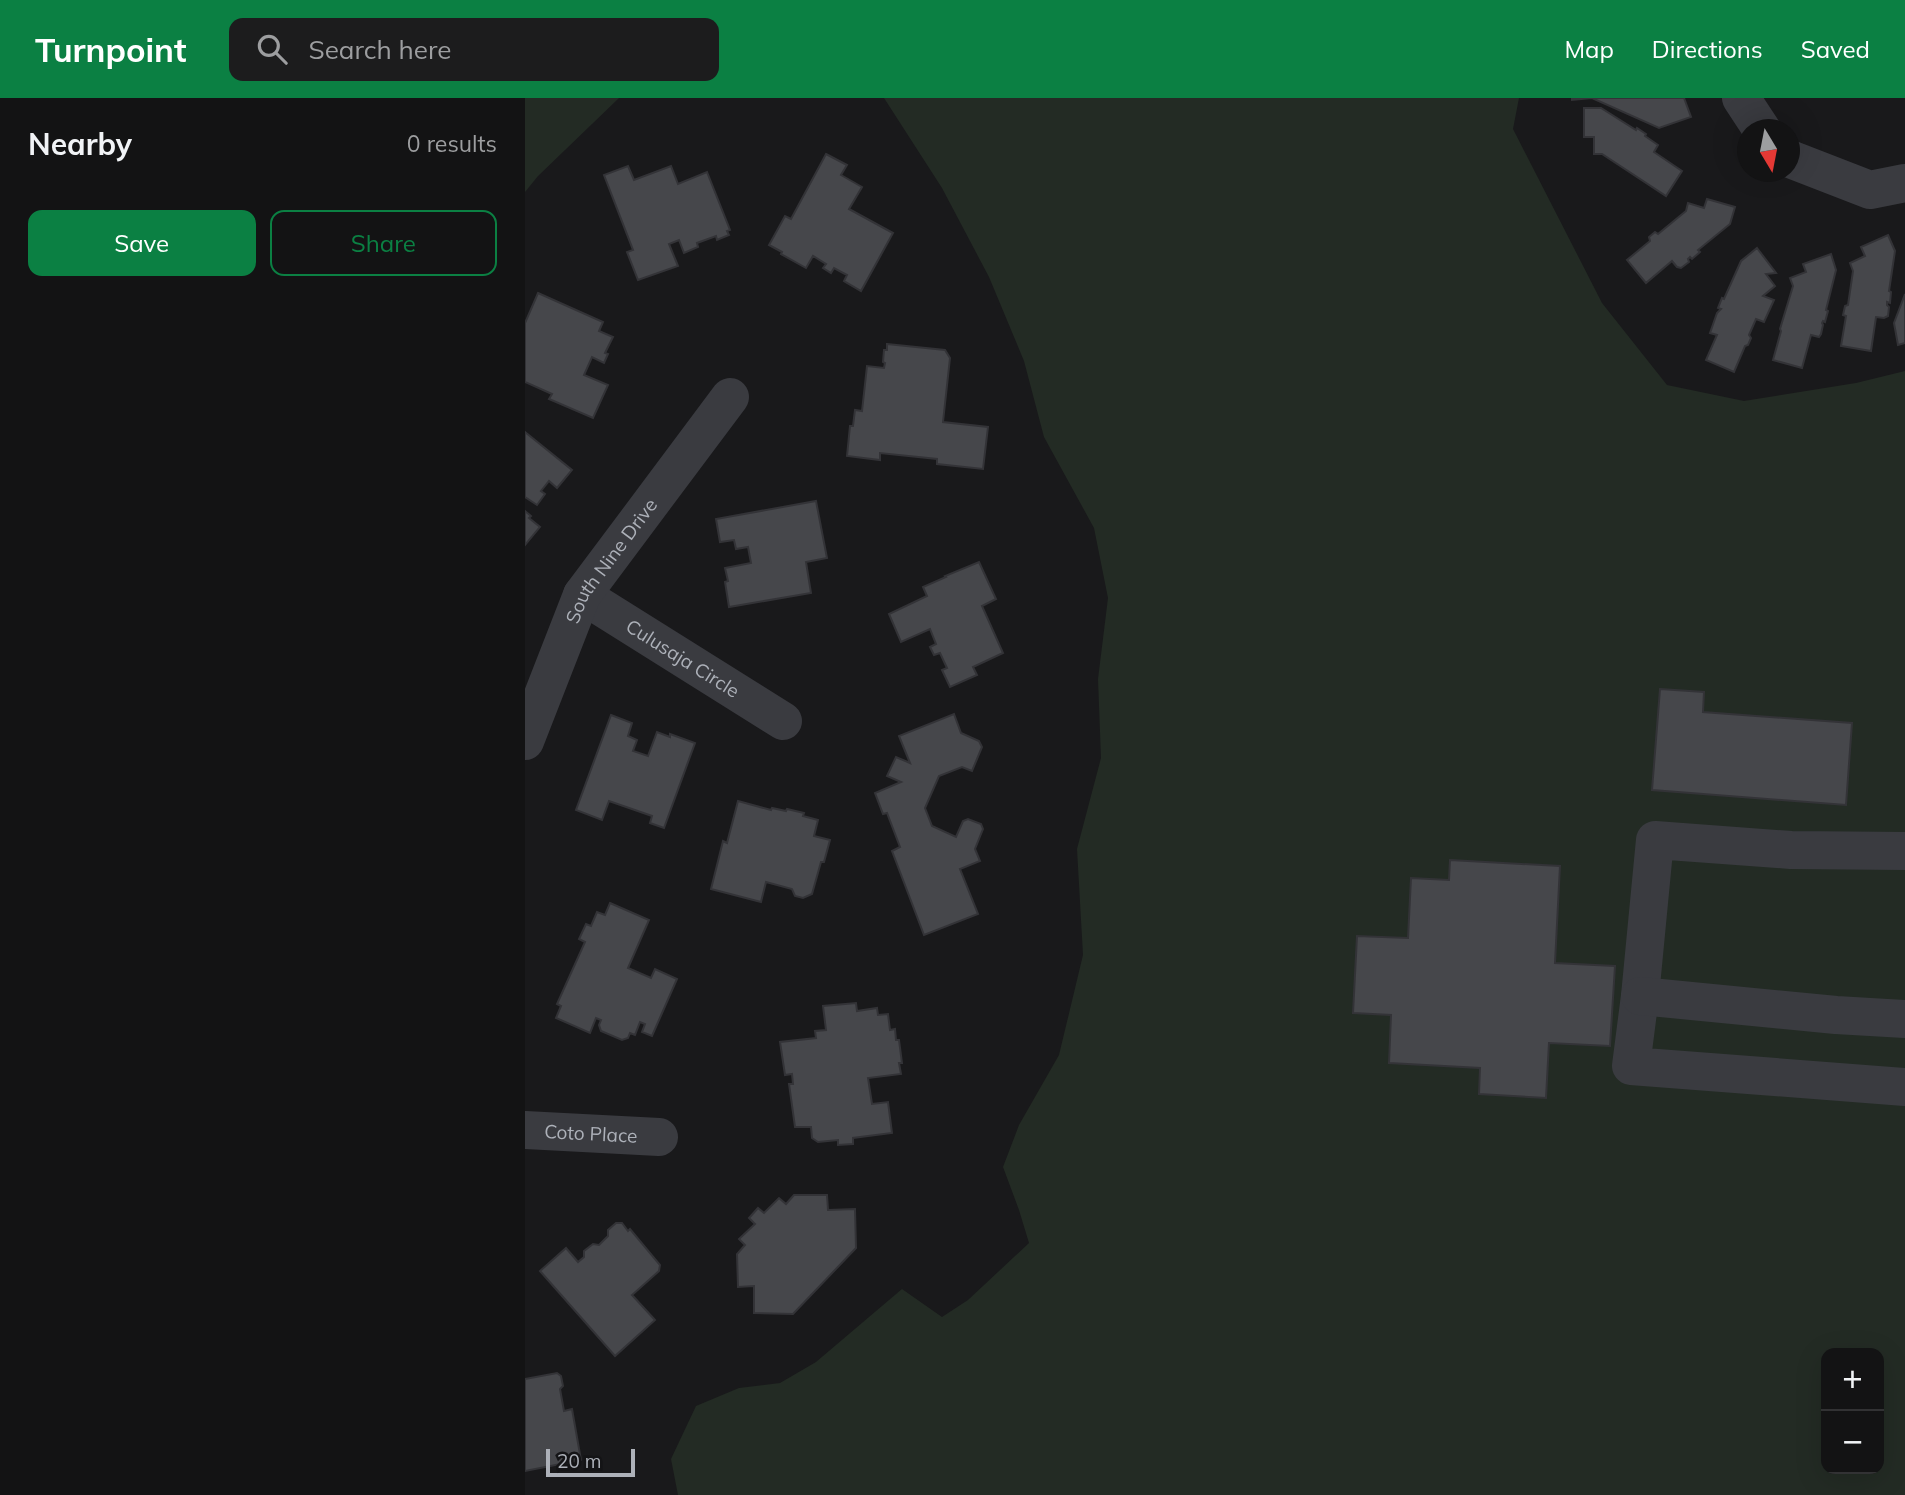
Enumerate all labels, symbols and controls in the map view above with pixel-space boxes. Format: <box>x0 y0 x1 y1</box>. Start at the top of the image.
search box <box>229 18 719 81</box>
text: Turnpoint <box>35 29 187 70</box>
icon: search <box>253 30 291 68</box>
text: Search here <box>309 33 451 66</box>
text: Map <box>1564 34 1614 64</box>
text: Directions <box>1652 34 1763 64</box>
text: Saved <box>1801 34 1870 64</box>
north arrow <box>1737 119 1800 182</box>
text: Nearby <box>28 125 132 163</box>
text: 0 results <box>407 129 497 158</box>
button: Save <box>28 210 256 276</box>
button: Share <box>270 210 497 276</box>
street label: South Nine Drive <box>560 493 662 627</box>
street label: Culusaja Circle <box>622 614 744 703</box>
street label: Coto Place <box>544 1119 638 1148</box>
map controls <box>1821 1348 1884 1474</box>
button: + <box>1821 1348 1884 1411</box>
button: − <box>1821 1411 1884 1474</box>
scale bar <box>546 1446 635 1478</box>
text: 20 m <box>557 1449 601 1473</box>

